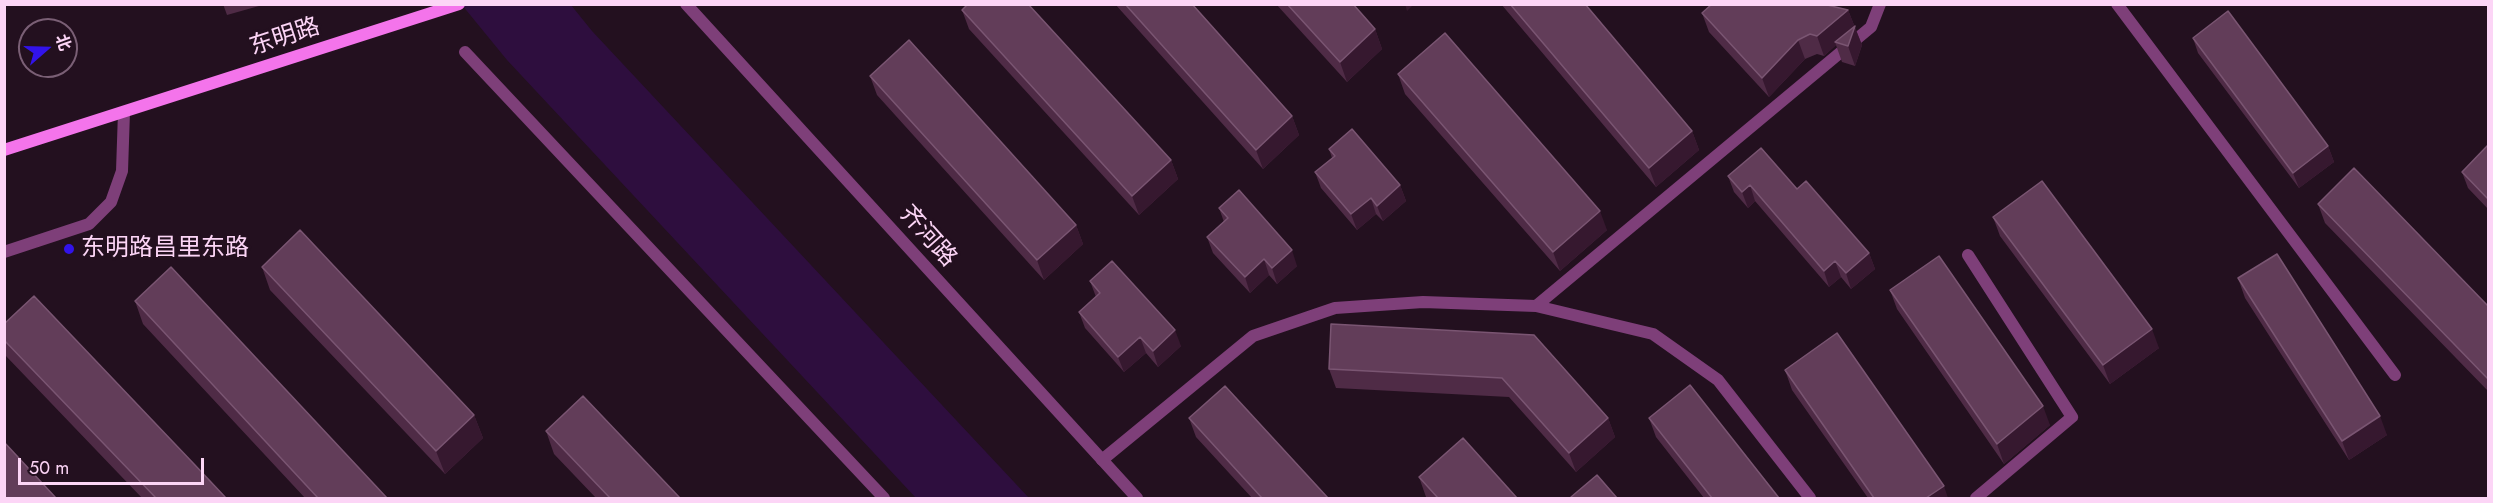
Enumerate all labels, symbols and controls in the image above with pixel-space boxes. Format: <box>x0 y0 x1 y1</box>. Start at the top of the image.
street label: 东明路 <box>246 13 324 63</box>
north arrow <box>18 18 78 78</box>
text: 北 <box>50 31 77 54</box>
street label: 齐河路 <box>892 201 962 273</box>
place label: 东明路昌里东路 <box>81 235 249 263</box>
marker: 东明路昌里东路 <box>62 242 76 256</box>
scale bar <box>21 446 207 484</box>
text: 50 m <box>29 455 69 481</box>

